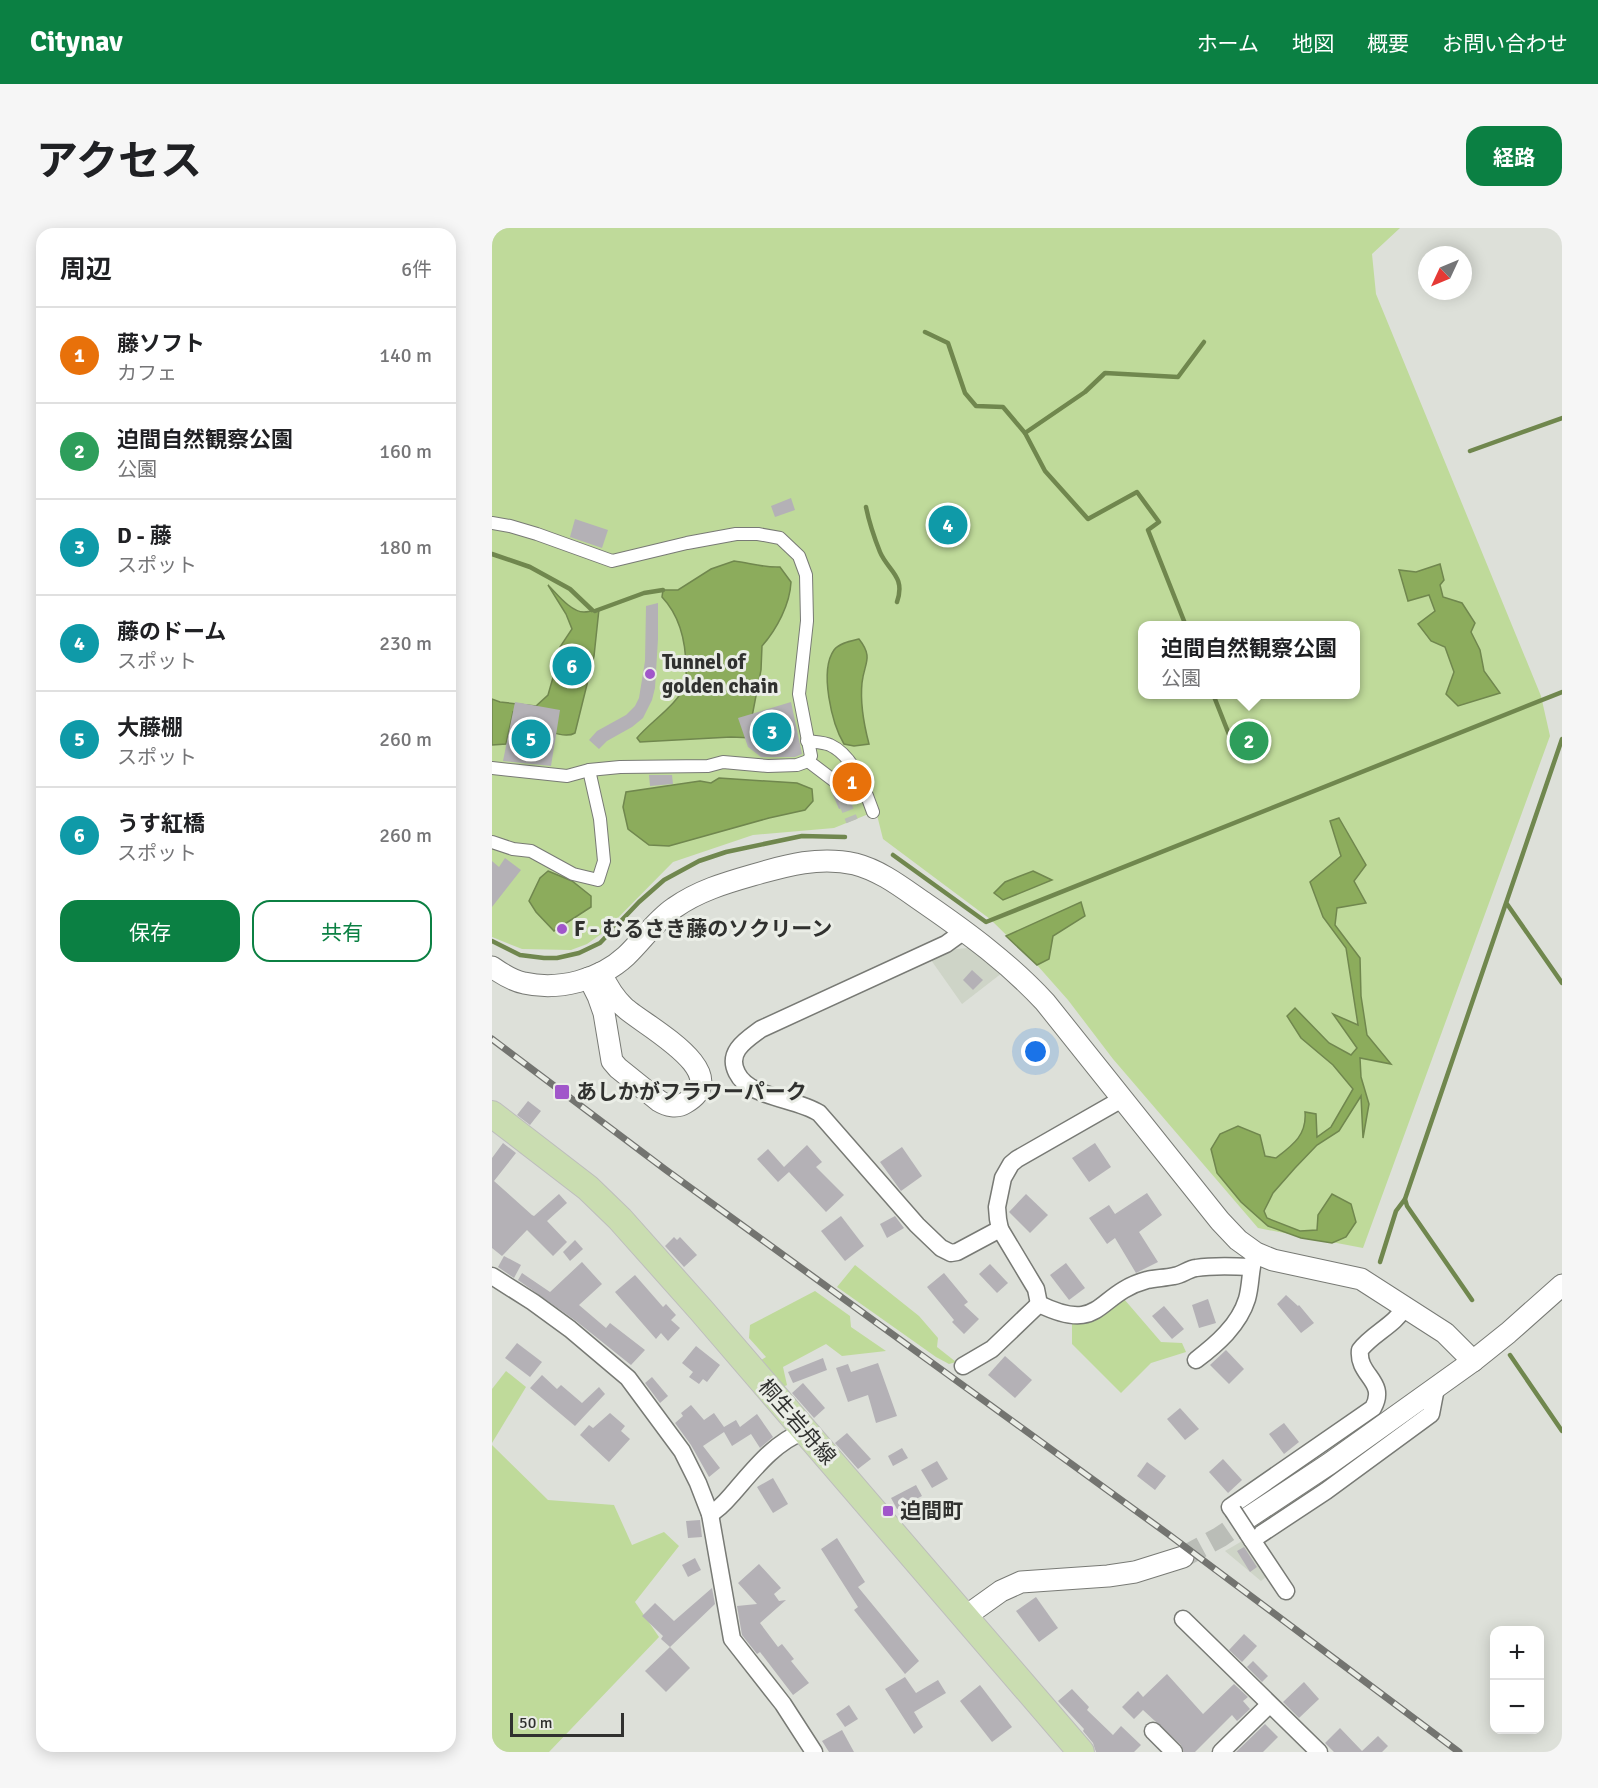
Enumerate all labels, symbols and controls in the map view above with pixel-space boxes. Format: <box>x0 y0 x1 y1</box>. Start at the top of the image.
text: Citynav <box>30 25 123 59</box>
text: ホーム <box>1197 31 1259 57</box>
text: 地図 <box>1292 31 1334 57</box>
text: 概要 <box>1367 31 1409 57</box>
text: お問い合わせ <box>1442 31 1568 57</box>
button: 経路 <box>1466 126 1562 186</box>
text: アクセス <box>36 136 202 187</box>
north arrow <box>1418 246 1472 300</box>
text: 周辺 <box>60 254 112 286</box>
text: 6件 <box>401 257 432 282</box>
text: 藤ソフト <box>117 330 205 357</box>
text: 1 <box>74 343 85 368</box>
text: 140 m <box>379 343 432 368</box>
text: カフェ <box>117 361 177 386</box>
text: 迫間自然観察公園 <box>117 426 293 453</box>
text: 2 <box>74 439 85 464</box>
text: 160 m <box>379 439 432 464</box>
text: 公園 <box>117 457 157 482</box>
pin: 4 <box>928 502 968 548</box>
text: D - 藤 <box>117 522 172 549</box>
text: 3 <box>74 535 85 560</box>
text: 180 m <box>379 535 432 560</box>
text: スポット <box>117 553 197 578</box>
text: 藤のドーム <box>117 618 226 645</box>
popup <box>1138 621 1360 699</box>
text: 4 <box>74 631 85 656</box>
text: 230 m <box>379 631 432 656</box>
text: 迫間自然観察公園 <box>1161 635 1337 662</box>
pin: 6 <box>552 644 592 688</box>
text: スポット <box>117 649 197 674</box>
place label: Tunnel of golden chain <box>662 649 779 699</box>
text: 公園 <box>1161 666 1201 691</box>
marker: Tunnel of golden chain <box>643 667 657 681</box>
pin: 3 <box>752 710 792 754</box>
text: 大藤棚 <box>117 714 183 741</box>
pin: 5 <box>512 716 550 762</box>
pin: 2 <box>1230 718 1269 764</box>
text: 5 <box>74 727 85 752</box>
text: 260 m <box>379 727 432 752</box>
text: スポット <box>117 745 197 770</box>
pin: 1 <box>832 760 872 804</box>
text: うす紅橋 <box>117 810 205 837</box>
text: 6 <box>74 823 85 848</box>
text: 260 m <box>379 823 432 848</box>
text: スポット <box>117 841 197 866</box>
button: 保存 <box>60 900 240 962</box>
button: 共有 <box>252 900 432 962</box>
place label: F - むるさき藤のソクリーン <box>574 916 832 942</box>
marker: F - むるさき藤のソクリーン <box>555 922 569 936</box>
your location <box>1021 1037 1050 1066</box>
place label: あしかがフラワーパーク <box>576 1079 807 1105</box>
marker: あしかがフラワーパーク <box>553 1083 571 1101</box>
street label: 桐生岩舟線 <box>753 1374 841 1470</box>
place label: 迫間町 <box>900 1498 963 1524</box>
marker: 迫間町 <box>881 1504 895 1518</box>
map controls <box>1490 1626 1544 1734</box>
button: + <box>1490 1626 1544 1680</box>
button: − <box>1490 1680 1544 1734</box>
scale bar <box>510 1710 624 1738</box>
text: 50 m <box>519 1713 553 1733</box>

